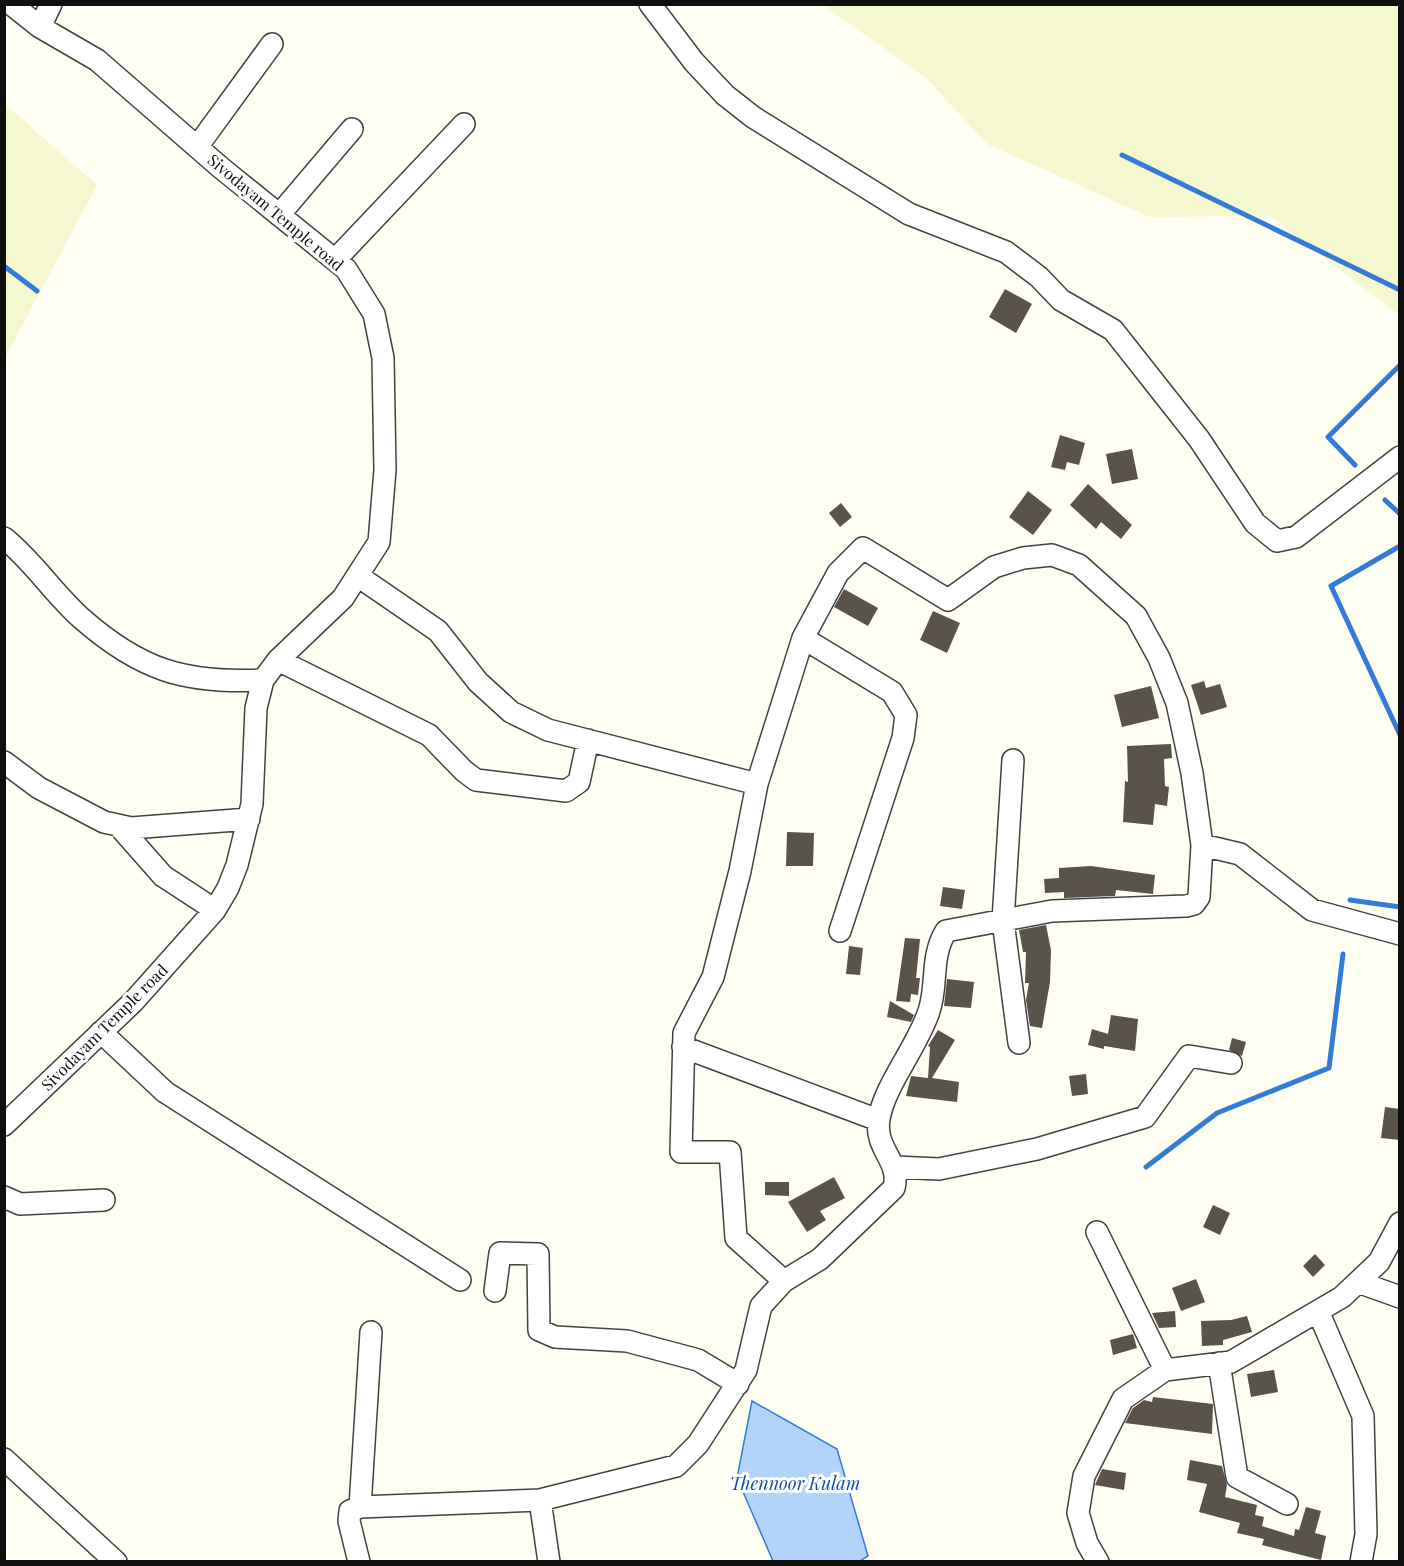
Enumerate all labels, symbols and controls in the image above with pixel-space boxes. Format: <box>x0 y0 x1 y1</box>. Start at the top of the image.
street label: Sivodayam Temple road <box>204 149 348 275</box>
street label: Sivodayam Temple road <box>36 959 172 1095</box>
water label: Thennoor Kulam <box>730 1471 860 1495</box>

